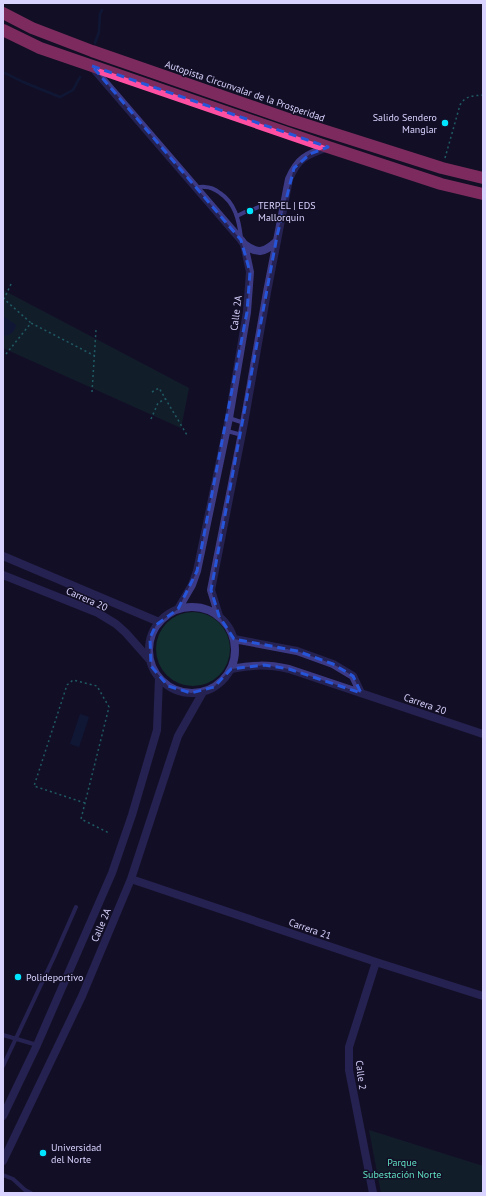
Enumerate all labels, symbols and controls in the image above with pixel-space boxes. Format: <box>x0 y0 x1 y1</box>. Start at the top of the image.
street label: Autopista Circunvalar de la Prosperidad <box>163 57 327 125</box>
place label: Salido Sendero Manglar <box>373 111 438 136</box>
marker: Salido Sendero Manglar <box>440 118 450 128</box>
place label: TERPEL | EDS Mallorquin <box>258 199 316 224</box>
marker: TERPEL | EDS Mallorquin <box>245 206 255 216</box>
street label: Calle 2A <box>227 294 245 331</box>
street label: Carrera 20 <box>64 584 110 614</box>
street label: Carrera 20 <box>402 691 449 718</box>
street label: Calle 2A <box>88 906 114 944</box>
street label: Carrera 21 <box>287 916 333 942</box>
place label: Polideportivo <box>26 971 83 984</box>
marker: Polideportivo <box>13 972 23 982</box>
street label: Calle 2 <box>353 1060 369 1090</box>
place label: Universidad del Norte <box>51 1141 101 1166</box>
marker: Universidad del Norte <box>38 1148 48 1158</box>
park label: Parque Subestación Norte <box>363 1156 441 1181</box>

